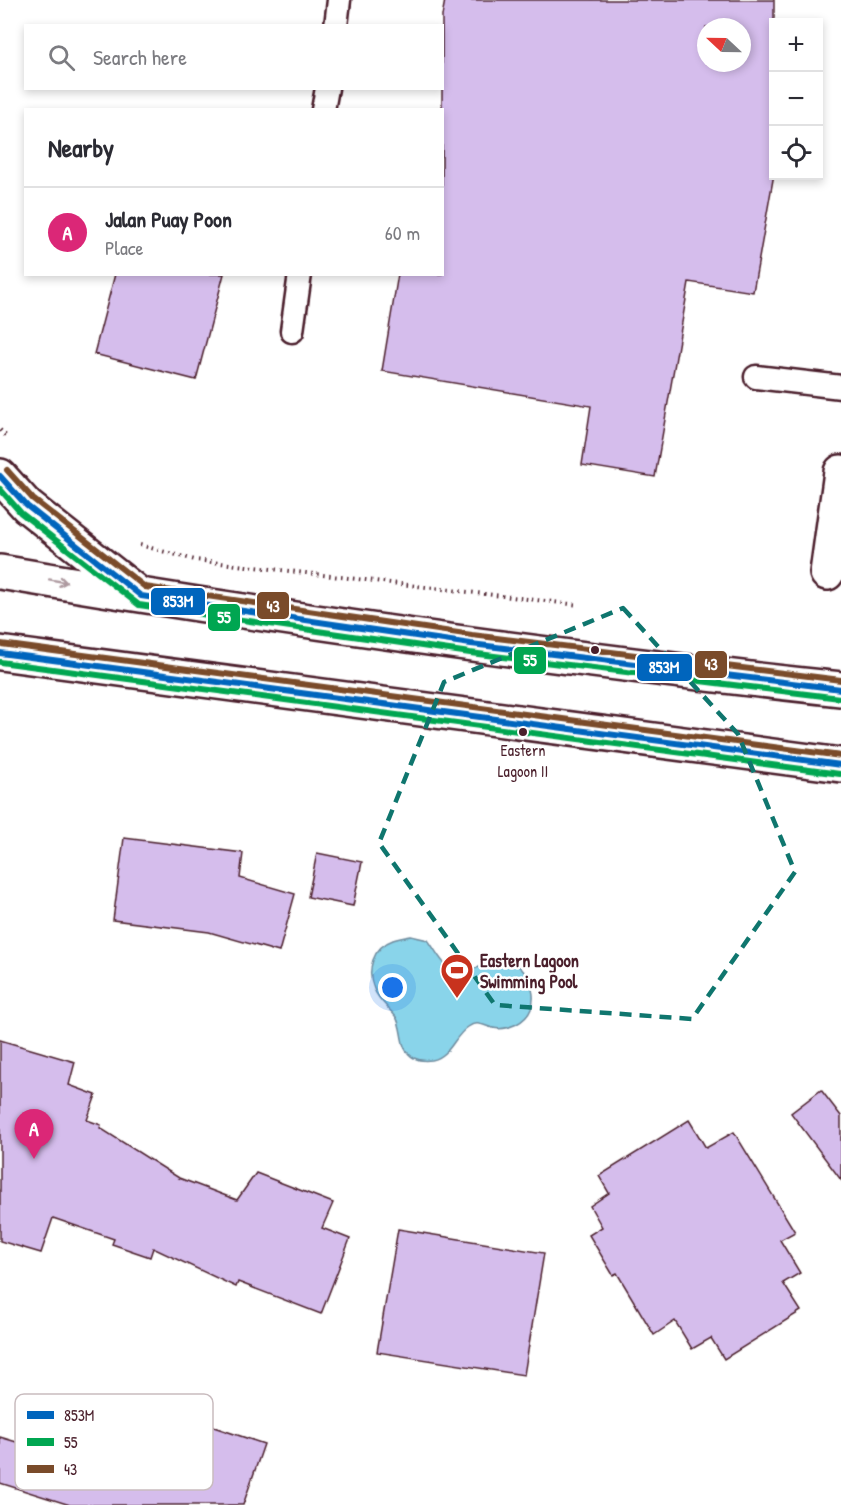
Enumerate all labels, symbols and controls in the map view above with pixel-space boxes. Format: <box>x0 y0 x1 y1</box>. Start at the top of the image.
north arrow <box>697 18 751 72</box>
map controls <box>769 18 823 180</box>
button: + <box>769 18 823 72</box>
search box <box>24 24 444 90</box>
icon: search <box>45 41 78 74</box>
text: Search here <box>93 42 187 72</box>
button: − <box>769 72 823 126</box>
button: locate <box>769 126 823 180</box>
text: Nearby <box>48 130 114 165</box>
text: Jalan Puay Poon <box>105 204 232 234</box>
text: A <box>63 219 72 246</box>
text: 60 m <box>385 219 420 246</box>
text: Place <box>105 234 144 261</box>
one-way arrow <box>47 576 67 587</box>
line badge: 853M <box>150 587 206 616</box>
text: 853M <box>163 590 194 612</box>
line badge: 43 <box>256 591 290 620</box>
text: 43 <box>266 595 280 617</box>
line badge: 55 <box>207 603 241 632</box>
text: 55 <box>217 606 231 628</box>
unlabelled marker <box>589 644 601 656</box>
line badge: 55 <box>513 646 547 675</box>
text: 55 <box>523 649 537 671</box>
line badge: 43 <box>694 650 728 679</box>
line badge: 853M <box>636 653 693 682</box>
text: 43 <box>704 653 718 675</box>
text: 853M <box>649 656 680 678</box>
marker: Eastern Lagoon II <box>517 726 529 738</box>
place label: Eastern Lagoon II <box>498 739 548 782</box>
place label: Eastern Lagoon Swimming Pool <box>480 948 579 995</box>
sports icon: Eastern Lagoon Swimming Pool <box>439 952 475 999</box>
your location <box>378 973 407 1002</box>
pin: A <box>15 1110 54 1159</box>
legend <box>15 1394 213 1490</box>
text: 853M <box>64 1404 94 1426</box>
text: 55 <box>64 1431 78 1453</box>
text: 43 <box>64 1458 77 1480</box>

